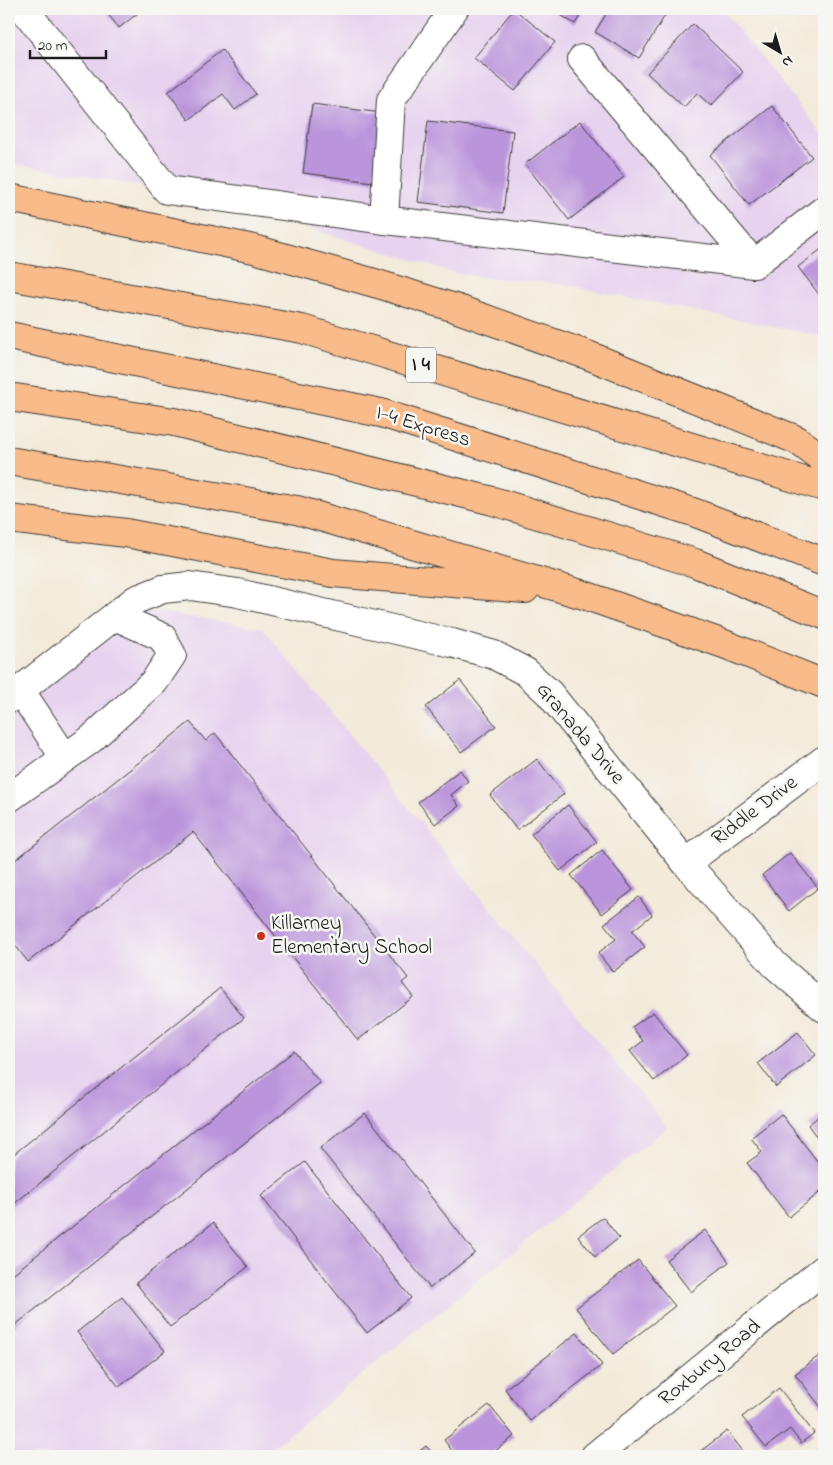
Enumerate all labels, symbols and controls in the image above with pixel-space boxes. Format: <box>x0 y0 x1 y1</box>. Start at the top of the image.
scale bar <box>30 28 106 60</box>
north arrow <box>756 28 806 78</box>
text: 20 m <box>38 35 68 57</box>
text: N <box>777 50 797 72</box>
road number: I 4 <box>406 348 436 382</box>
street label: I-4 Express <box>372 398 474 456</box>
street label: Granada Drive <box>528 676 632 792</box>
street label: Riddle Drive <box>706 768 805 853</box>
place label: Killarney Elementary School <box>271 909 432 965</box>
marker: Killarney Elementary School <box>255 930 267 942</box>
street label: Roxbury Road <box>652 1312 769 1415</box>

